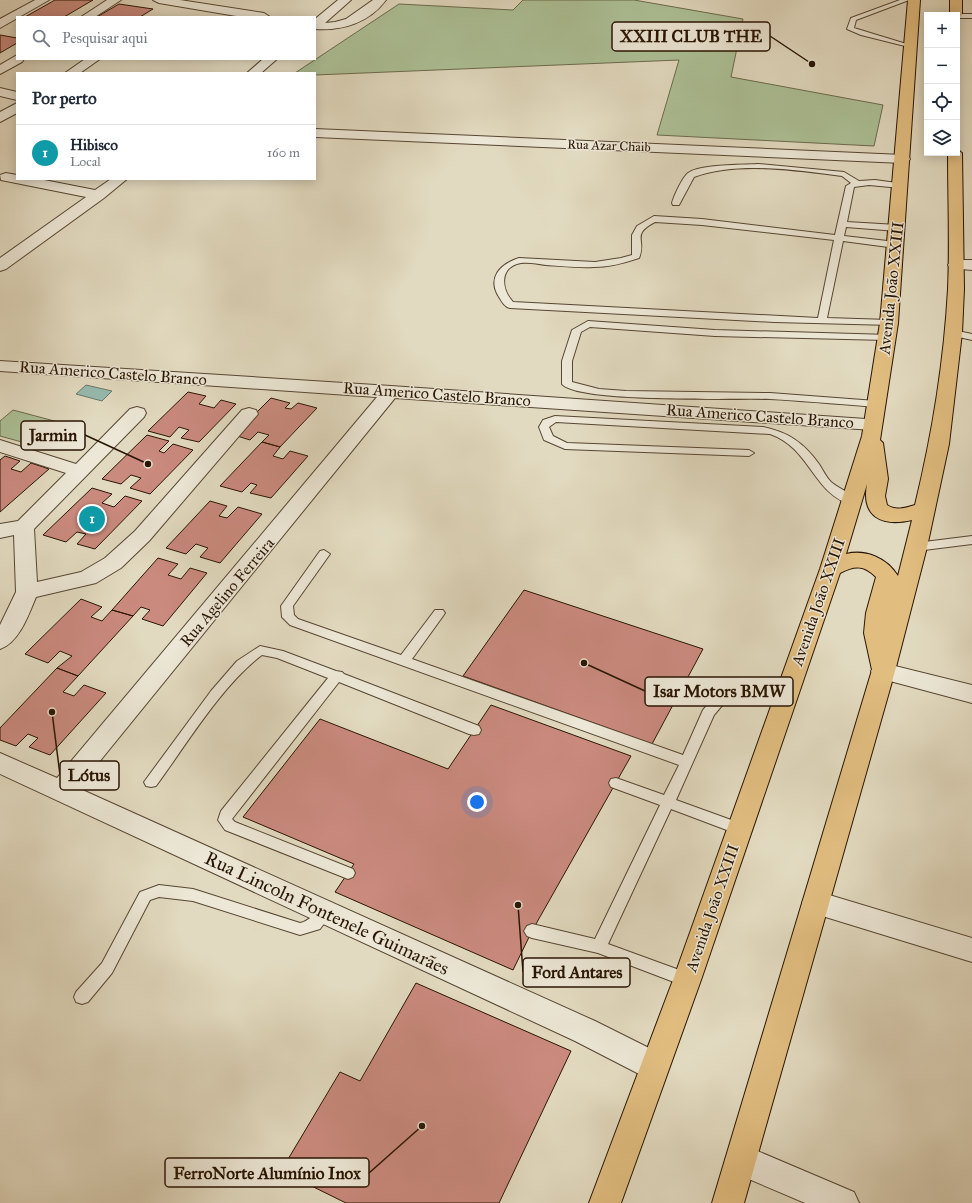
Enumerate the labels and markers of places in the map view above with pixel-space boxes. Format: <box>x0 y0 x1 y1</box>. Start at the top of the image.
callout: XXIII CLUB THE <box>612 22 770 51</box>
callout: Jarmin <box>21 421 85 450</box>
pin: 1 <box>79 504 105 534</box>
callout: Isar Motors BMW <box>645 677 793 706</box>
callout: Lótus <box>60 761 119 790</box>
callout: Ford Antares <box>523 958 630 987</box>
callout: FerroNorte Alumínio Inox <box>165 1158 369 1187</box>

